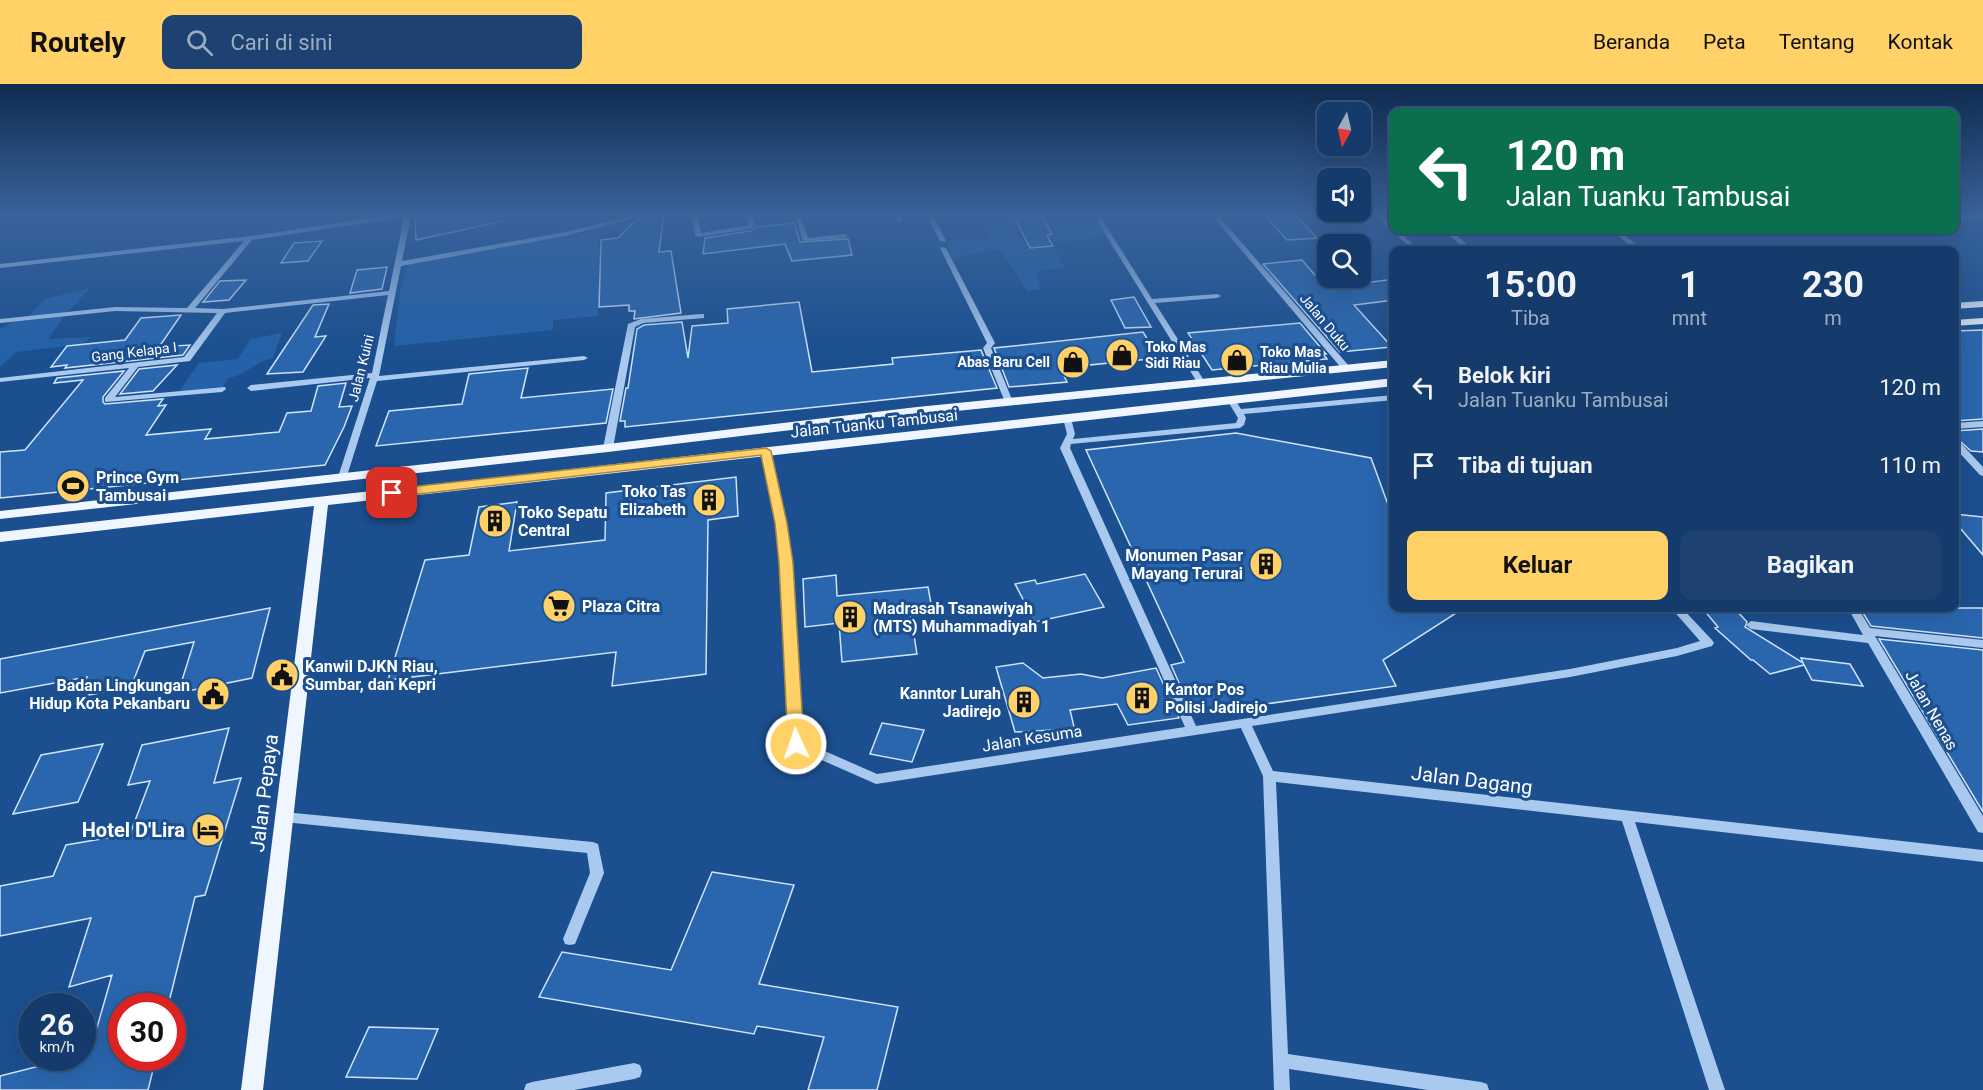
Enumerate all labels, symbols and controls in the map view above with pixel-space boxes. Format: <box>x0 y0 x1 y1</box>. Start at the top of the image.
search box <box>162 15 582 69</box>
text: Routely <box>30 26 126 59</box>
icon: search <box>183 26 216 59</box>
text: Cari di sini <box>231 30 333 55</box>
text: Beranda <box>1593 30 1670 54</box>
text: Peta <box>1703 30 1746 54</box>
text: Tentang <box>1779 30 1855 54</box>
text: Kontak <box>1888 30 1953 54</box>
north arrow <box>1317 102 1371 156</box>
map controls <box>1317 102 1371 288</box>
text: 120 m <box>1506 131 1625 180</box>
icon: left <box>1407 132 1485 210</box>
button: sound <box>1317 168 1371 222</box>
text: Jalan Tuanku Tambusai <box>1506 181 1790 213</box>
button: search <box>1317 234 1371 288</box>
text: 15:00 <box>1484 264 1577 306</box>
text: 1 <box>1679 264 1700 306</box>
text: 230 <box>1802 264 1864 306</box>
street label: Jalan Duku <box>1297 290 1353 354</box>
text: Tiba <box>1511 306 1550 330</box>
text: mnt <box>1672 306 1707 330</box>
text: m <box>1824 306 1842 330</box>
street label: Jalan Kuini <box>345 333 377 403</box>
shop icon: Toko Mas Sidi Riau <box>1104 337 1140 373</box>
street label: Gang Kelapa I <box>90 339 178 365</box>
place label: Toko Mas Sidi Riau <box>1145 339 1206 371</box>
shop icon: Toko Mas Riau Mulia <box>1219 342 1255 378</box>
shop icon: Abas Baru Cell <box>1055 344 1091 380</box>
place label: Toko Mas Riau Mulia <box>1260 344 1327 376</box>
place label: Abas Baru Cell <box>958 354 1050 370</box>
text: Belok kiri <box>1458 363 1551 388</box>
icon: left <box>1407 371 1440 404</box>
text: 120 m <box>1879 375 1941 400</box>
text: Jalan Tuanku Tambusai <box>1458 388 1669 412</box>
street label: Jalan Tuanku Tambusai <box>789 405 959 442</box>
icon: arrive <box>1407 449 1440 482</box>
text: Tiba di tujuan <box>1458 453 1593 478</box>
text: 110 m <box>1879 453 1941 478</box>
pin <box>366 467 417 518</box>
sports icon: Prince Gym Tambusai <box>55 468 91 504</box>
place label: Prince Gym Tambusai <box>96 468 179 505</box>
icon: arrive <box>375 476 408 509</box>
place label: Toko Tas Elizabeth <box>620 482 686 519</box>
building icon: Toko Tas Elizabeth <box>691 482 727 518</box>
building icon: Toko Sepatu Central <box>477 503 513 539</box>
place label: Toko Sepatu Central <box>518 503 608 540</box>
button: Keluar <box>1407 531 1668 600</box>
button: Bagikan <box>1680 531 1941 600</box>
place label: Monumen Pasar Mayang Terurai <box>1125 546 1243 583</box>
building icon: Monumen Pasar Mayang Terurai <box>1248 546 1284 582</box>
supermarket icon: Plaza Citra <box>541 588 577 624</box>
place label: Plaza Citra <box>582 597 661 616</box>
building icon: Madrasah Tsanawiyah (MTS) Muhammadiyah 1 <box>832 599 868 635</box>
place label: Madrasah Tsanawiyah (MTS) Muhammadiyah 1 <box>873 599 1050 636</box>
public building icon: Kanwil DJKN Riau, Sumbar, dan Kepri <box>264 657 300 693</box>
place label: Kanwil DJKN Riau, Sumbar, dan Kepri <box>305 657 438 694</box>
street label: Jalan Nenas <box>1901 667 1962 753</box>
place label: Badan Lingkungan Hidup Kota Pekanbaru <box>29 676 190 713</box>
public building icon: Badan Lingkungan Hidup Kota Pekanbaru <box>195 676 231 712</box>
building icon: Kantor Pos Polisi Jadirejo <box>1124 680 1160 716</box>
place label: Kantor Pos Polisi Jadirejo <box>1165 680 1267 717</box>
place label: Kanntor Lurah Jadirejo <box>900 684 1001 721</box>
building icon: Kanntor Lurah Jadirejo <box>1006 684 1042 720</box>
position arrow <box>764 712 828 776</box>
street label: Jalan Kesuma <box>981 721 1083 756</box>
street label: Jalan Pepaya <box>245 733 283 853</box>
street label: Jalan Dagang <box>1410 761 1534 799</box>
hotel icon: Hotel D'Lira <box>190 812 226 848</box>
place label: Hotel D'Lira <box>82 818 185 842</box>
speed limit sign: 30 <box>108 993 186 1071</box>
text: 26 <box>40 1007 74 1042</box>
text: km/h <box>39 1038 75 1056</box>

